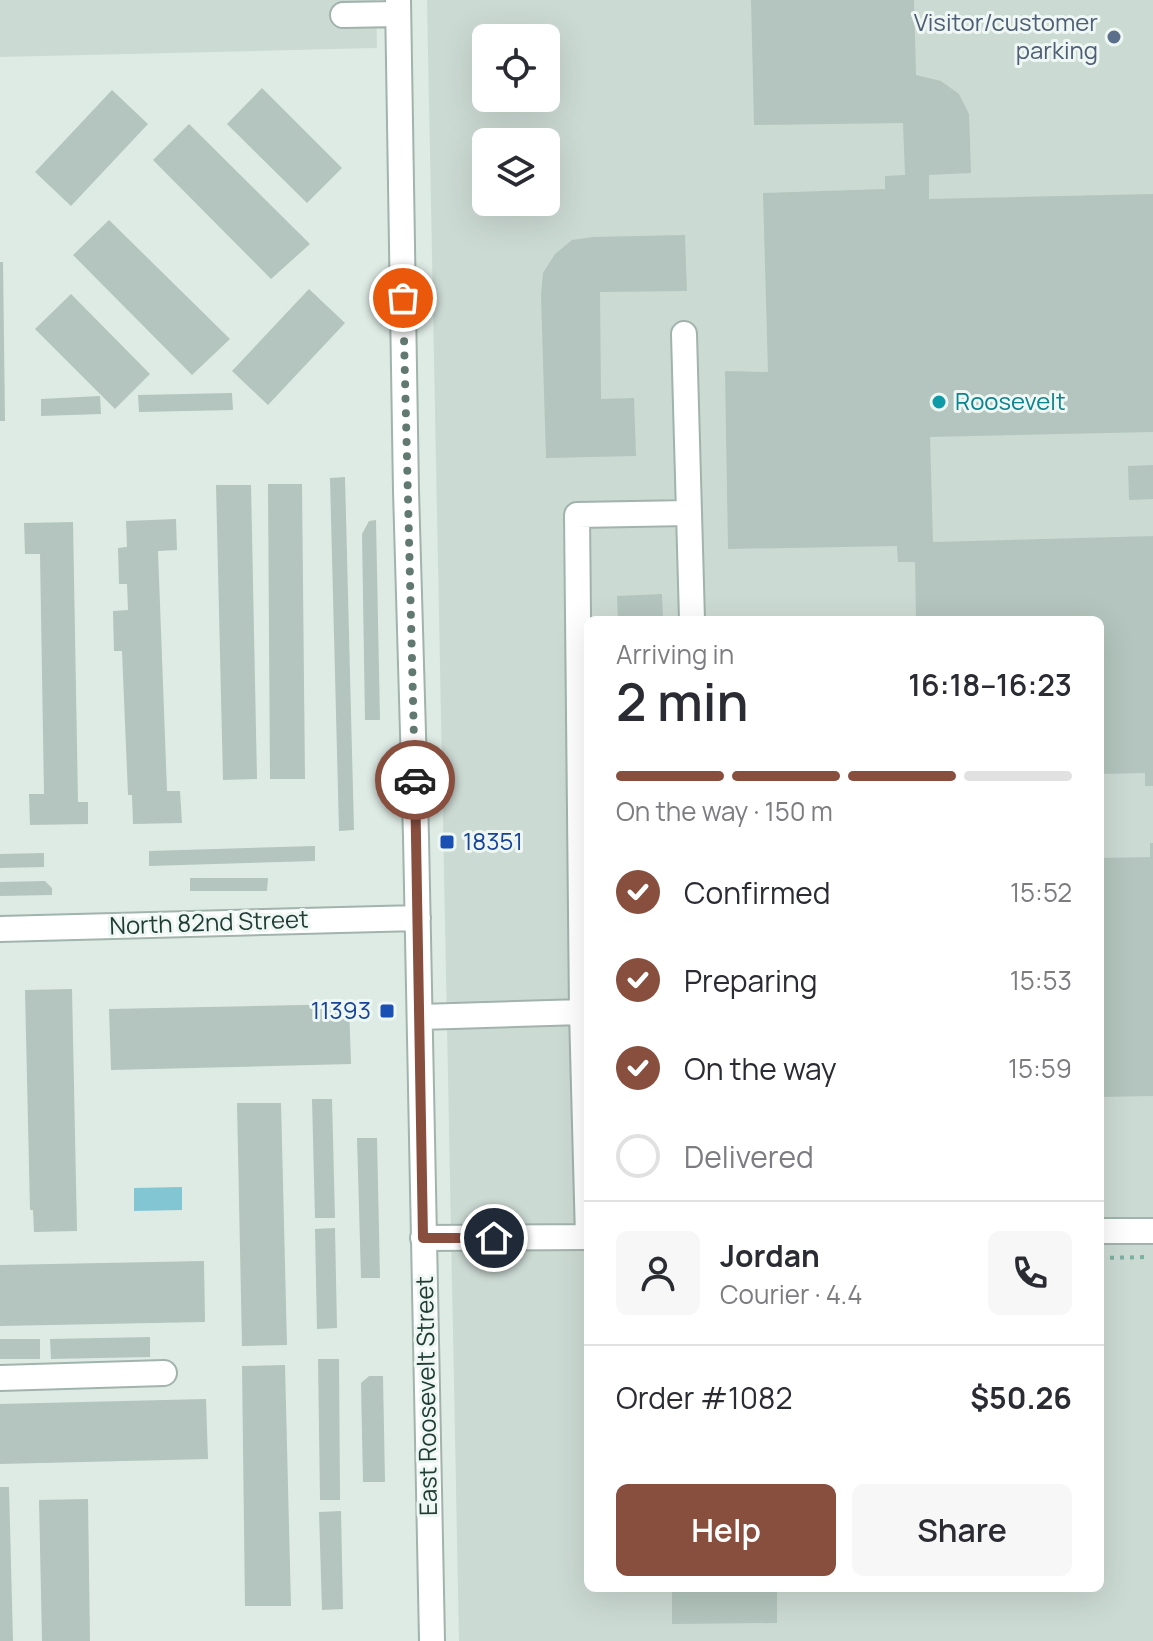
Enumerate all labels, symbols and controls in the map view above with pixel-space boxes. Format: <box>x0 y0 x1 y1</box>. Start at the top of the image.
place label: Visitor/customer parking <box>914 5 1098 66</box>
map controls <box>472 24 560 216</box>
button: locate <box>472 24 560 112</box>
marker: Visitor/customer parking <box>1105 28 1123 46</box>
button: layers <box>472 128 560 216</box>
pin <box>369 264 437 332</box>
icon: bag <box>381 276 425 320</box>
place label: Roosevelt <box>955 384 1066 417</box>
marker: Roosevelt <box>930 393 948 411</box>
text: Arriving in <box>616 636 734 672</box>
text: 16:18–16:23 <box>908 664 1072 705</box>
text: 2 min <box>616 666 749 737</box>
courier <box>375 740 455 820</box>
icon: car <box>393 758 437 802</box>
text: On the way · 150 m <box>616 793 833 829</box>
place label: 18351 <box>463 824 523 857</box>
marker: 18351 <box>438 833 456 851</box>
icon: check <box>616 870 660 914</box>
text: Confirmed <box>684 872 831 913</box>
text: 15:52 <box>1010 874 1072 910</box>
street label: North 82nd Street <box>109 902 309 941</box>
icon: check <box>616 958 660 1002</box>
text: Preparing <box>684 960 818 1001</box>
text: 15:53 <box>1010 962 1072 998</box>
place label: 11393 <box>311 993 371 1026</box>
marker: 11393 <box>378 1002 396 1020</box>
icon: check <box>616 1046 660 1090</box>
text: On the way <box>684 1048 837 1089</box>
text: 15:59 <box>1008 1050 1072 1086</box>
text: Delivered <box>684 1136 814 1177</box>
pin <box>460 1204 528 1272</box>
icon: home <box>472 1216 516 1260</box>
button: person <box>616 1231 700 1315</box>
button: phone <box>988 1231 1072 1315</box>
text: Jordan <box>720 1235 820 1276</box>
street label: East Roosevelt Street <box>407 1276 444 1516</box>
text: Courier · 4.4 <box>720 1276 862 1312</box>
text: Order #1082 <box>616 1377 792 1418</box>
text: $50.26 <box>970 1377 1072 1418</box>
button: Help <box>616 1484 836 1576</box>
button: Share <box>852 1484 1072 1576</box>

